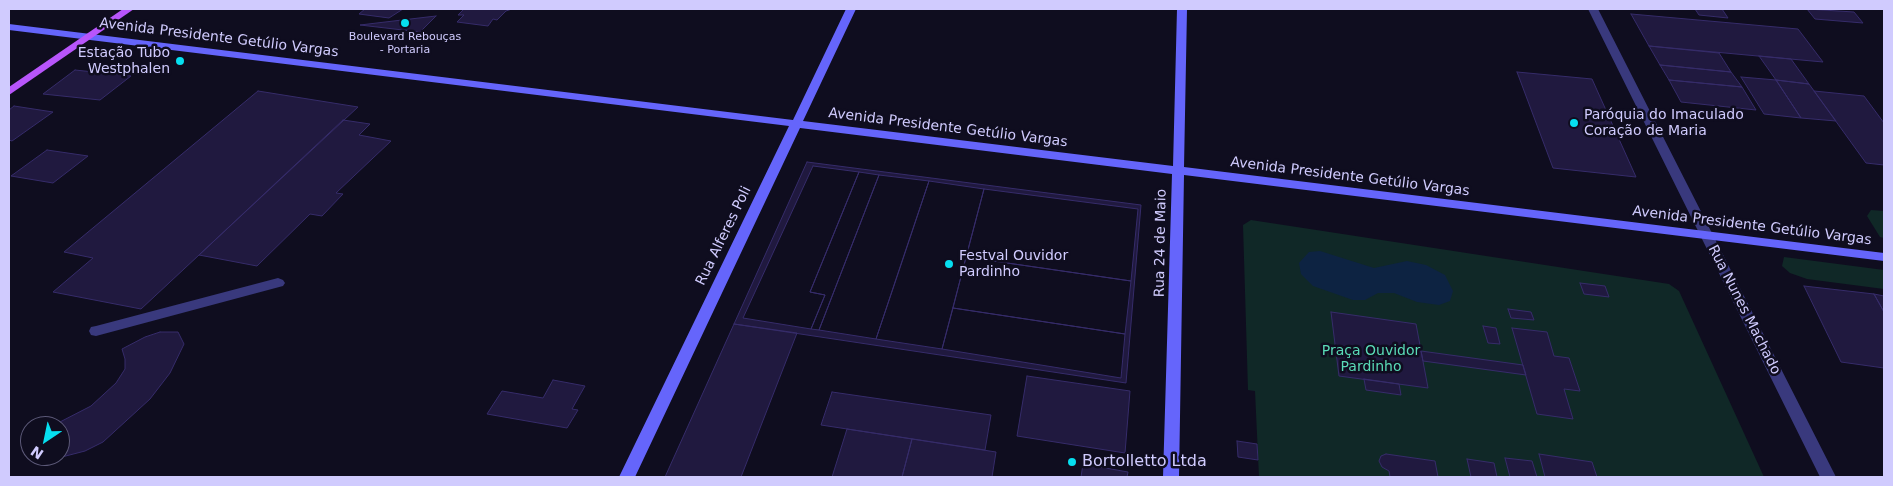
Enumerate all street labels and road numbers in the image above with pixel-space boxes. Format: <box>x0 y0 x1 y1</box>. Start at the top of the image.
street label: Avenida Presidente Getúlio Vargas <box>99 15 339 61</box>
street label: Avenida Presidente Getúlio Vargas <box>828 105 1068 151</box>
street label: Avenida Presidente Getúlio Vargas <box>1230 154 1470 200</box>
street label: Rua Alferes Poli <box>693 184 755 288</box>
street label: Rua 24 de Maio <box>1152 189 1170 297</box>
street label: Avenida Presidente Getúlio Vargas <box>1632 203 1872 249</box>
street label: Rua Nunes Machado <box>1704 243 1784 377</box>

